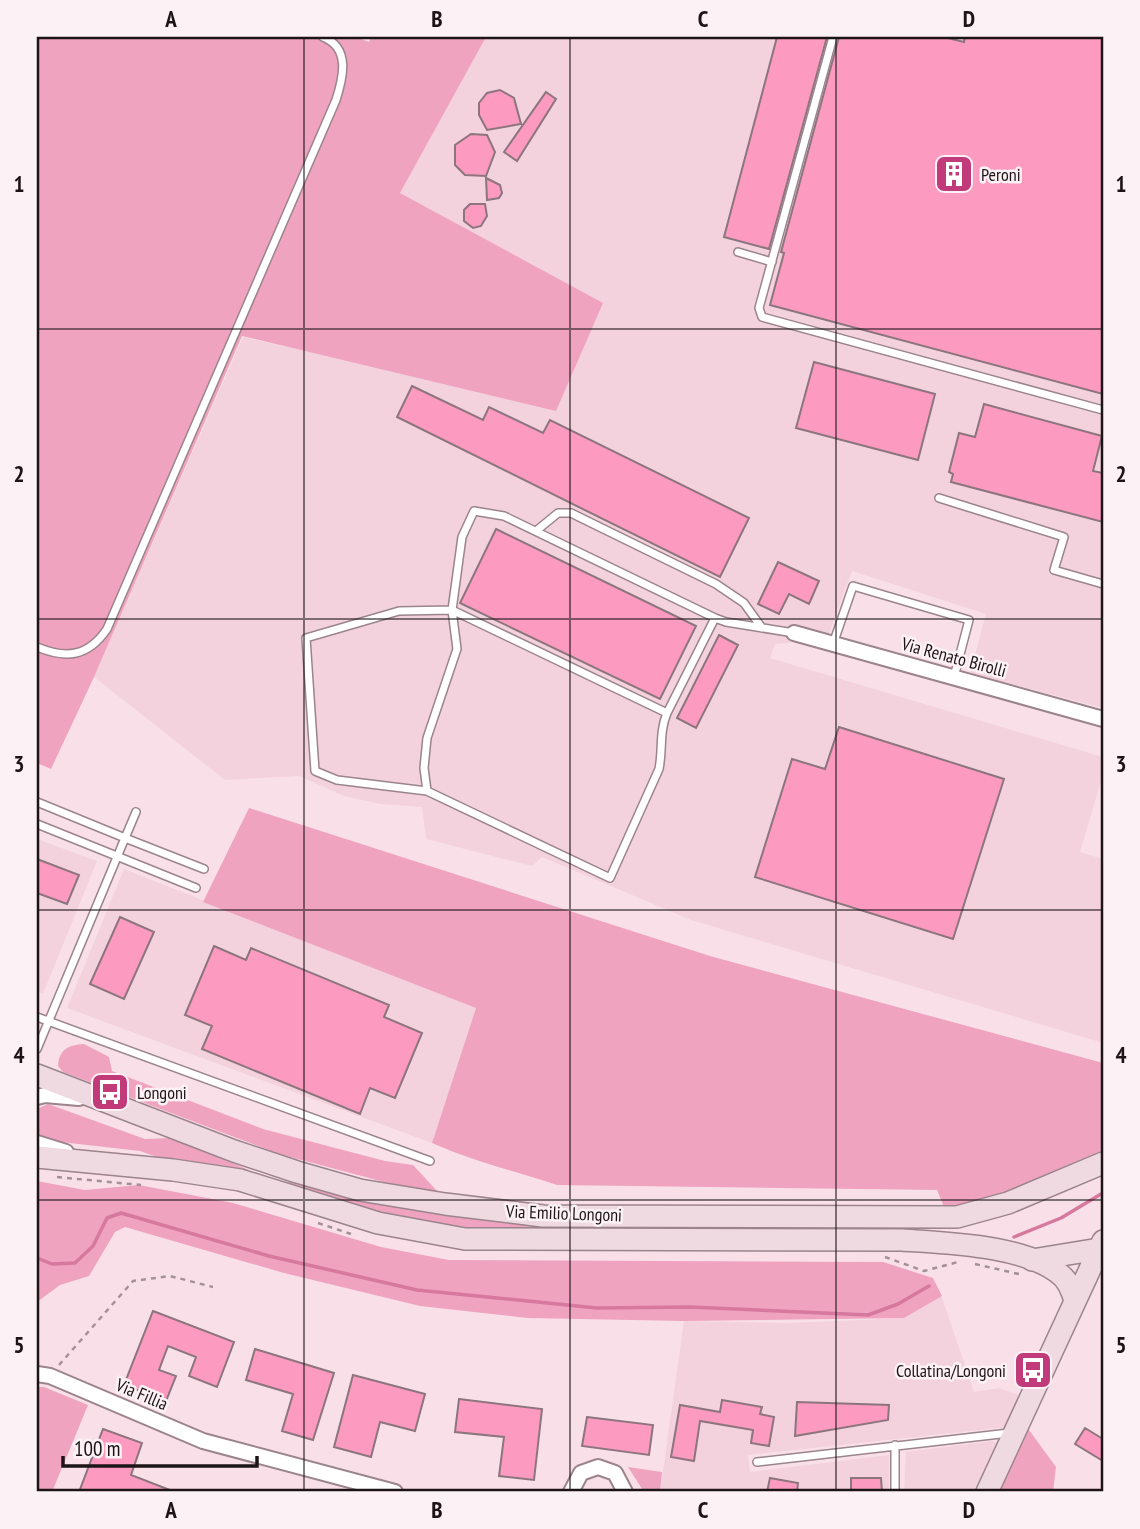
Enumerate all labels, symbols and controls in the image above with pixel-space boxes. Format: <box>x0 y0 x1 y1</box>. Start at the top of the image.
text: A <box>164 4 177 33</box>
text: B <box>431 4 443 33</box>
text: C <box>698 4 709 33</box>
text: D <box>963 4 975 33</box>
building icon: Peroni <box>933 153 975 195</box>
place label: Peroni <box>981 163 1021 186</box>
text: 1 <box>14 169 25 198</box>
text: 1 <box>1116 169 1127 198</box>
text: 2 <box>14 459 25 488</box>
text: 2 <box>1116 459 1127 488</box>
street label: Via Renato Birolli <box>898 632 1009 682</box>
text: 3 <box>14 749 25 778</box>
text: 3 <box>1116 749 1127 778</box>
text: 4 <box>14 1040 25 1069</box>
text: 4 <box>1116 1040 1127 1069</box>
bus stop icon: Longoni <box>89 1071 131 1113</box>
place label: Longoni <box>137 1081 187 1104</box>
street label: Via Emilio Longoni <box>505 1199 622 1227</box>
text: 5 <box>14 1330 25 1359</box>
text: 5 <box>1116 1330 1127 1359</box>
bus stop icon: Collatina/Longoni <box>1012 1349 1054 1391</box>
place label: Collatina/Longoni <box>896 1359 1006 1382</box>
street label: Via Fillia <box>112 1372 171 1415</box>
scale bar <box>63 1424 257 1468</box>
text: 100 m <box>74 1435 120 1462</box>
text: A <box>164 1495 177 1524</box>
text: B <box>431 1495 443 1524</box>
text: C <box>698 1495 709 1524</box>
text: D <box>963 1495 975 1524</box>

